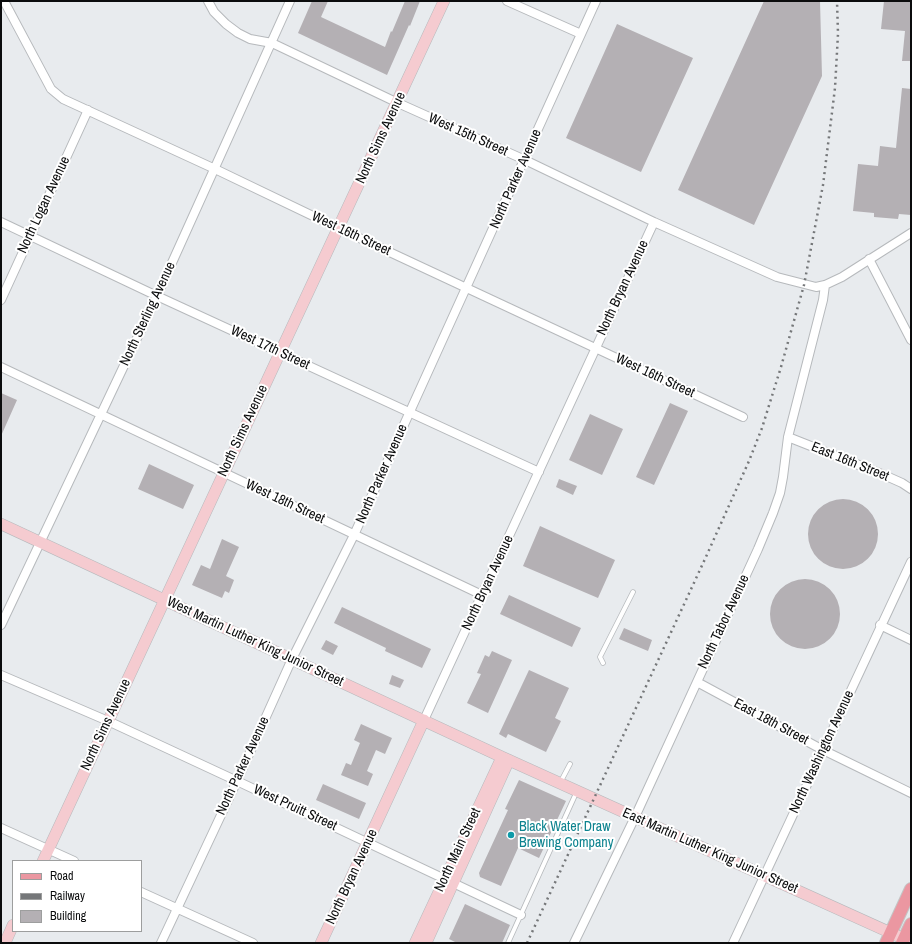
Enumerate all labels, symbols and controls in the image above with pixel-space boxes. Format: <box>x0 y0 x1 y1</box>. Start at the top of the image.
street label: North Sims Avenue <box>352 89 410 187</box>
street label: West 15th Street <box>426 110 510 160</box>
street label: North Parker Avenue <box>487 127 545 231</box>
street label: North Logan Avenue <box>14 154 74 256</box>
street label: West 16th Street <box>309 208 393 260</box>
street label: North Bryan Avenue <box>594 238 652 338</box>
street label: North Sterling Avenue <box>117 259 179 369</box>
street label: West 17th Street <box>228 322 312 374</box>
street label: West 16th Street <box>613 350 697 402</box>
street label: North Sims Avenue <box>214 382 272 480</box>
street label: North Parker Avenue <box>353 422 411 526</box>
street label: East 16th Street <box>809 439 891 485</box>
street label: West 18th Street <box>243 476 327 528</box>
street label: North Bryan Avenue <box>459 533 517 633</box>
street label: North Tabor Avenue <box>695 572 753 672</box>
street label: West Martin Luther King Junior Street <box>164 594 346 690</box>
street label: North Sims Avenue <box>77 676 135 774</box>
street label: North Washington Avenue <box>786 688 858 816</box>
street label: East 18th Street <box>731 695 811 749</box>
street label: North Parker Avenue <box>213 714 273 818</box>
street label: West Pruitt Street <box>250 781 340 835</box>
street label: North Main Street <box>431 805 485 895</box>
street label: East Martin Luther King Junior Street <box>620 805 800 897</box>
place label: Black Water Draw Brewing Company <box>519 819 613 852</box>
street label: North Bryan Avenue <box>323 827 381 927</box>
marker: Black Water Draw Brewing Company <box>506 830 516 840</box>
legend <box>12 860 142 932</box>
text: Road <box>50 868 74 884</box>
text: Railway <box>50 888 85 904</box>
text: Building <box>50 908 86 924</box>

